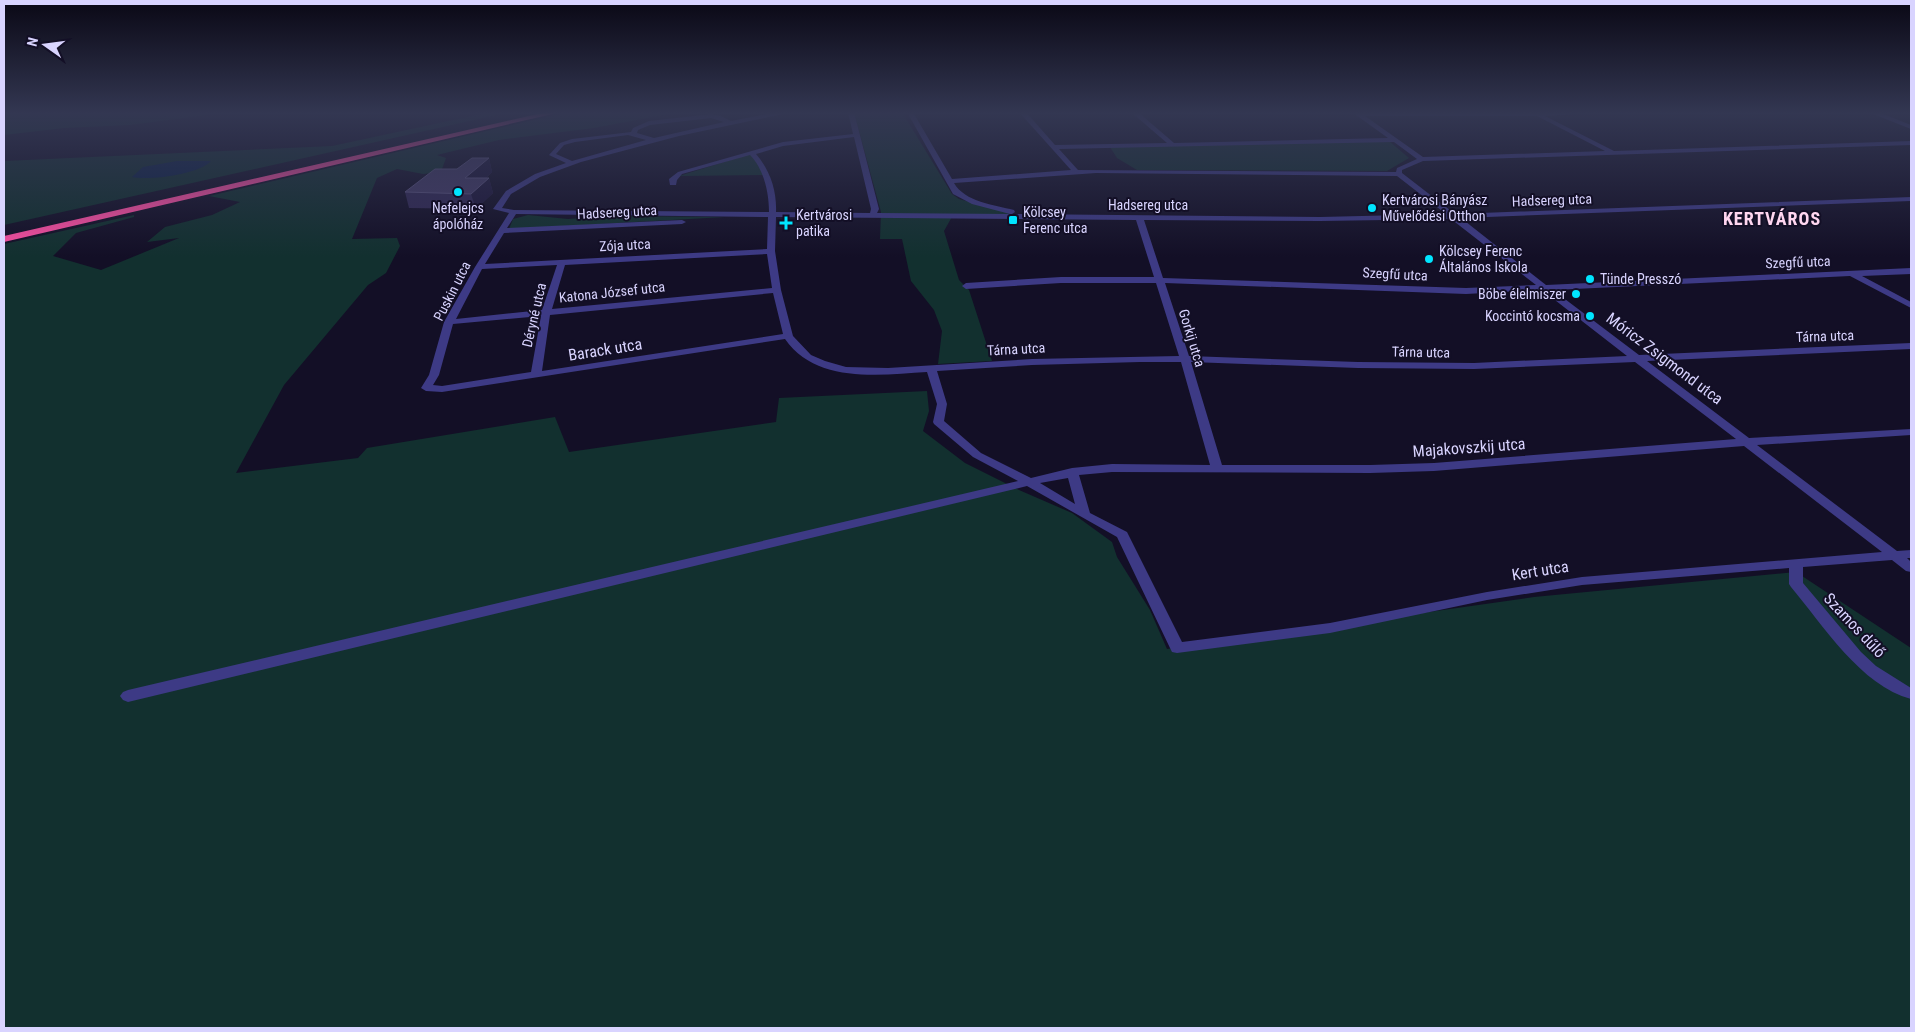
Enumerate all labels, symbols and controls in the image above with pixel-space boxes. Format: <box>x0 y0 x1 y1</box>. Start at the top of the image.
north arrow <box>20 20 70 70</box>
text: N <box>24 36 41 48</box>
marker: Nefelejcs ápolóház <box>452 186 464 198</box>
street label: Hadsereg utca <box>1512 191 1592 209</box>
place label: Kertvárosi Bányász Művelődési Otthon <box>1382 192 1487 224</box>
street label: Hadsereg utca <box>1108 197 1188 213</box>
place label: Nefelejcs ápolóház <box>432 200 484 232</box>
street label: Hadsereg utca <box>577 202 657 222</box>
marker: Kertvárosi Bányász Művelődési Otthon <box>1366 202 1378 214</box>
place label: Kölcsey Ferenc utca <box>1023 204 1087 236</box>
place label: Kertvárosi patika <box>796 207 852 239</box>
district label: KERTVÁROS <box>1723 208 1821 229</box>
marker: Kölcsey Ferenc utca <box>1007 214 1019 226</box>
marker: Kertvárosi patika <box>780 217 792 229</box>
street label: Zója utca <box>599 236 651 254</box>
place label: Kölcsey Ferenc Általános Iskola <box>1439 243 1528 275</box>
marker: Kölcsey Ferenc Általános Iskola <box>1423 253 1435 265</box>
street label: Szegfű utca <box>1765 253 1831 271</box>
street label: Puskin utca <box>430 259 474 323</box>
street label: Szegfű utca <box>1362 264 1428 284</box>
place label: Tünde Presszó <box>1600 271 1681 287</box>
marker: Tünde Presszó <box>1584 273 1596 285</box>
street label: Katona József utca <box>558 278 666 306</box>
street label: Déryné utca <box>519 281 549 349</box>
place label: Böbe élelmiszer <box>1478 286 1566 302</box>
marker: Böbe élelmiszer <box>1570 288 1582 300</box>
street label: Gorkij utca <box>1176 307 1208 369</box>
place label: Koccintó kocsma <box>1485 308 1580 324</box>
street label: Móricz Zsigmond utca <box>1603 308 1727 408</box>
marker: Koccintó kocsma <box>1584 310 1596 322</box>
street label: Tárna utca <box>1796 327 1854 345</box>
street label: Barack utca <box>567 334 643 365</box>
street label: Tárna utca <box>986 339 1046 359</box>
street label: Tárna utca <box>1392 343 1450 361</box>
street label: Majakovszkij utca <box>1412 434 1526 461</box>
street label: Kert utca <box>1510 557 1570 584</box>
street label: Szamos dűlő <box>1820 589 1889 662</box>

